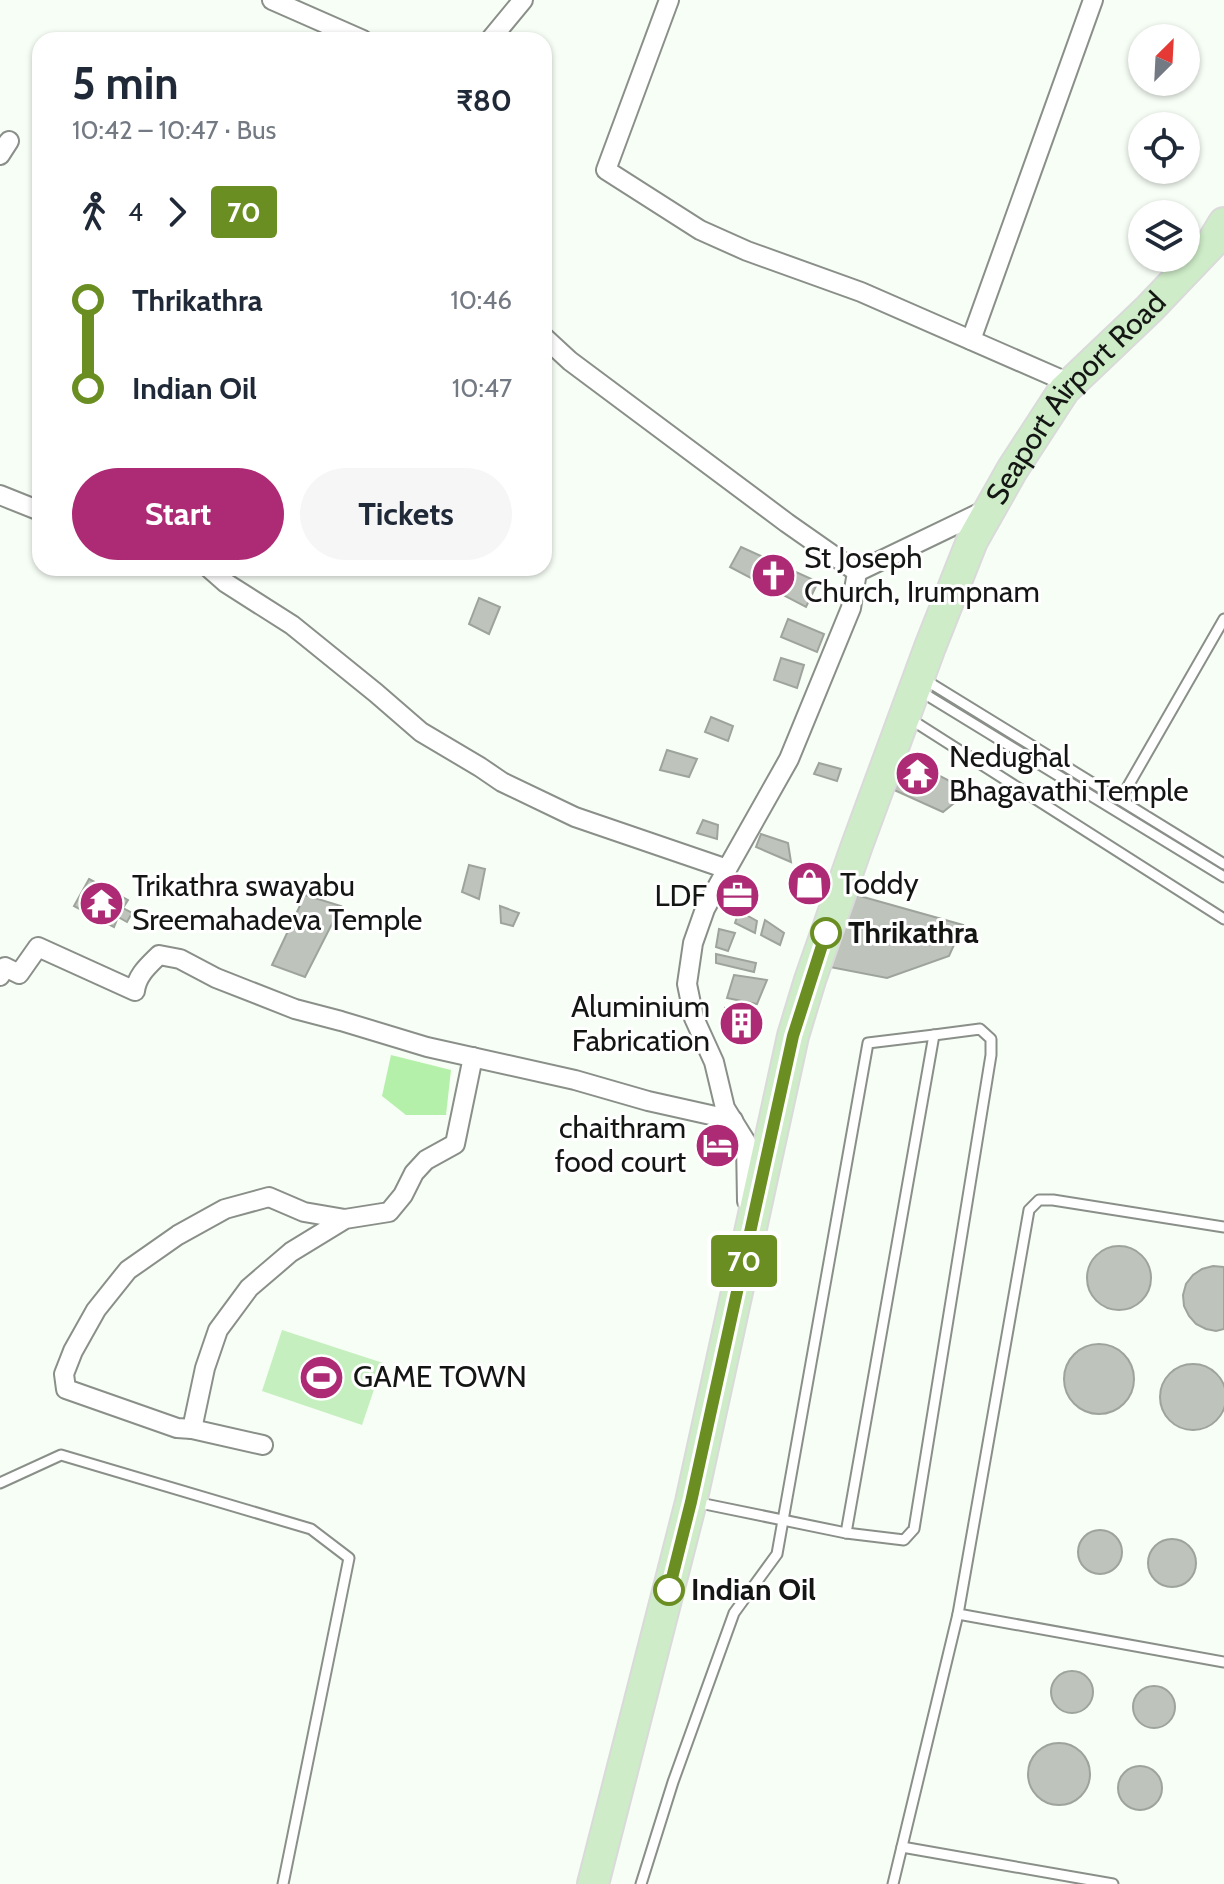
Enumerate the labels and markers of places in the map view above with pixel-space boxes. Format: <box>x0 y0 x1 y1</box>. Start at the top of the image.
place label: St Joseph Church, Irumpnam <box>804 539 1040 610</box>
church icon: St Joseph Church, Irumpnam <box>749 551 797 599</box>
place label: Nedughal Bhagavathi Temple <box>949 738 1189 809</box>
temple icon: Nedughal Bhagavathi Temple <box>894 750 942 798</box>
shop icon: Toddy <box>785 860 833 908</box>
place label: Toddy <box>840 865 919 902</box>
place label: Trikathra swayabu Sreemahadeva Temple <box>132 867 422 938</box>
office icon: LDF <box>714 872 762 920</box>
place label: LDF <box>654 877 707 914</box>
temple icon: Trikathra swayabu Sreemahadeva Temple <box>77 879 125 927</box>
place label: Thrikathra <box>848 914 979 951</box>
marker: Thrikathra <box>811 918 841 948</box>
place label: Aluminium Fabrication <box>571 988 710 1059</box>
building icon: Aluminium Fabrication <box>717 1000 765 1048</box>
place label: chaithram food court <box>555 1109 686 1180</box>
hotel icon: chaithram food court <box>693 1121 741 1169</box>
sports icon: GAME TOWN <box>298 1353 346 1401</box>
place label: GAME TOWN <box>353 1358 527 1395</box>
place label: Indian Oil <box>691 1571 816 1608</box>
marker: Indian Oil <box>654 1575 684 1605</box>

